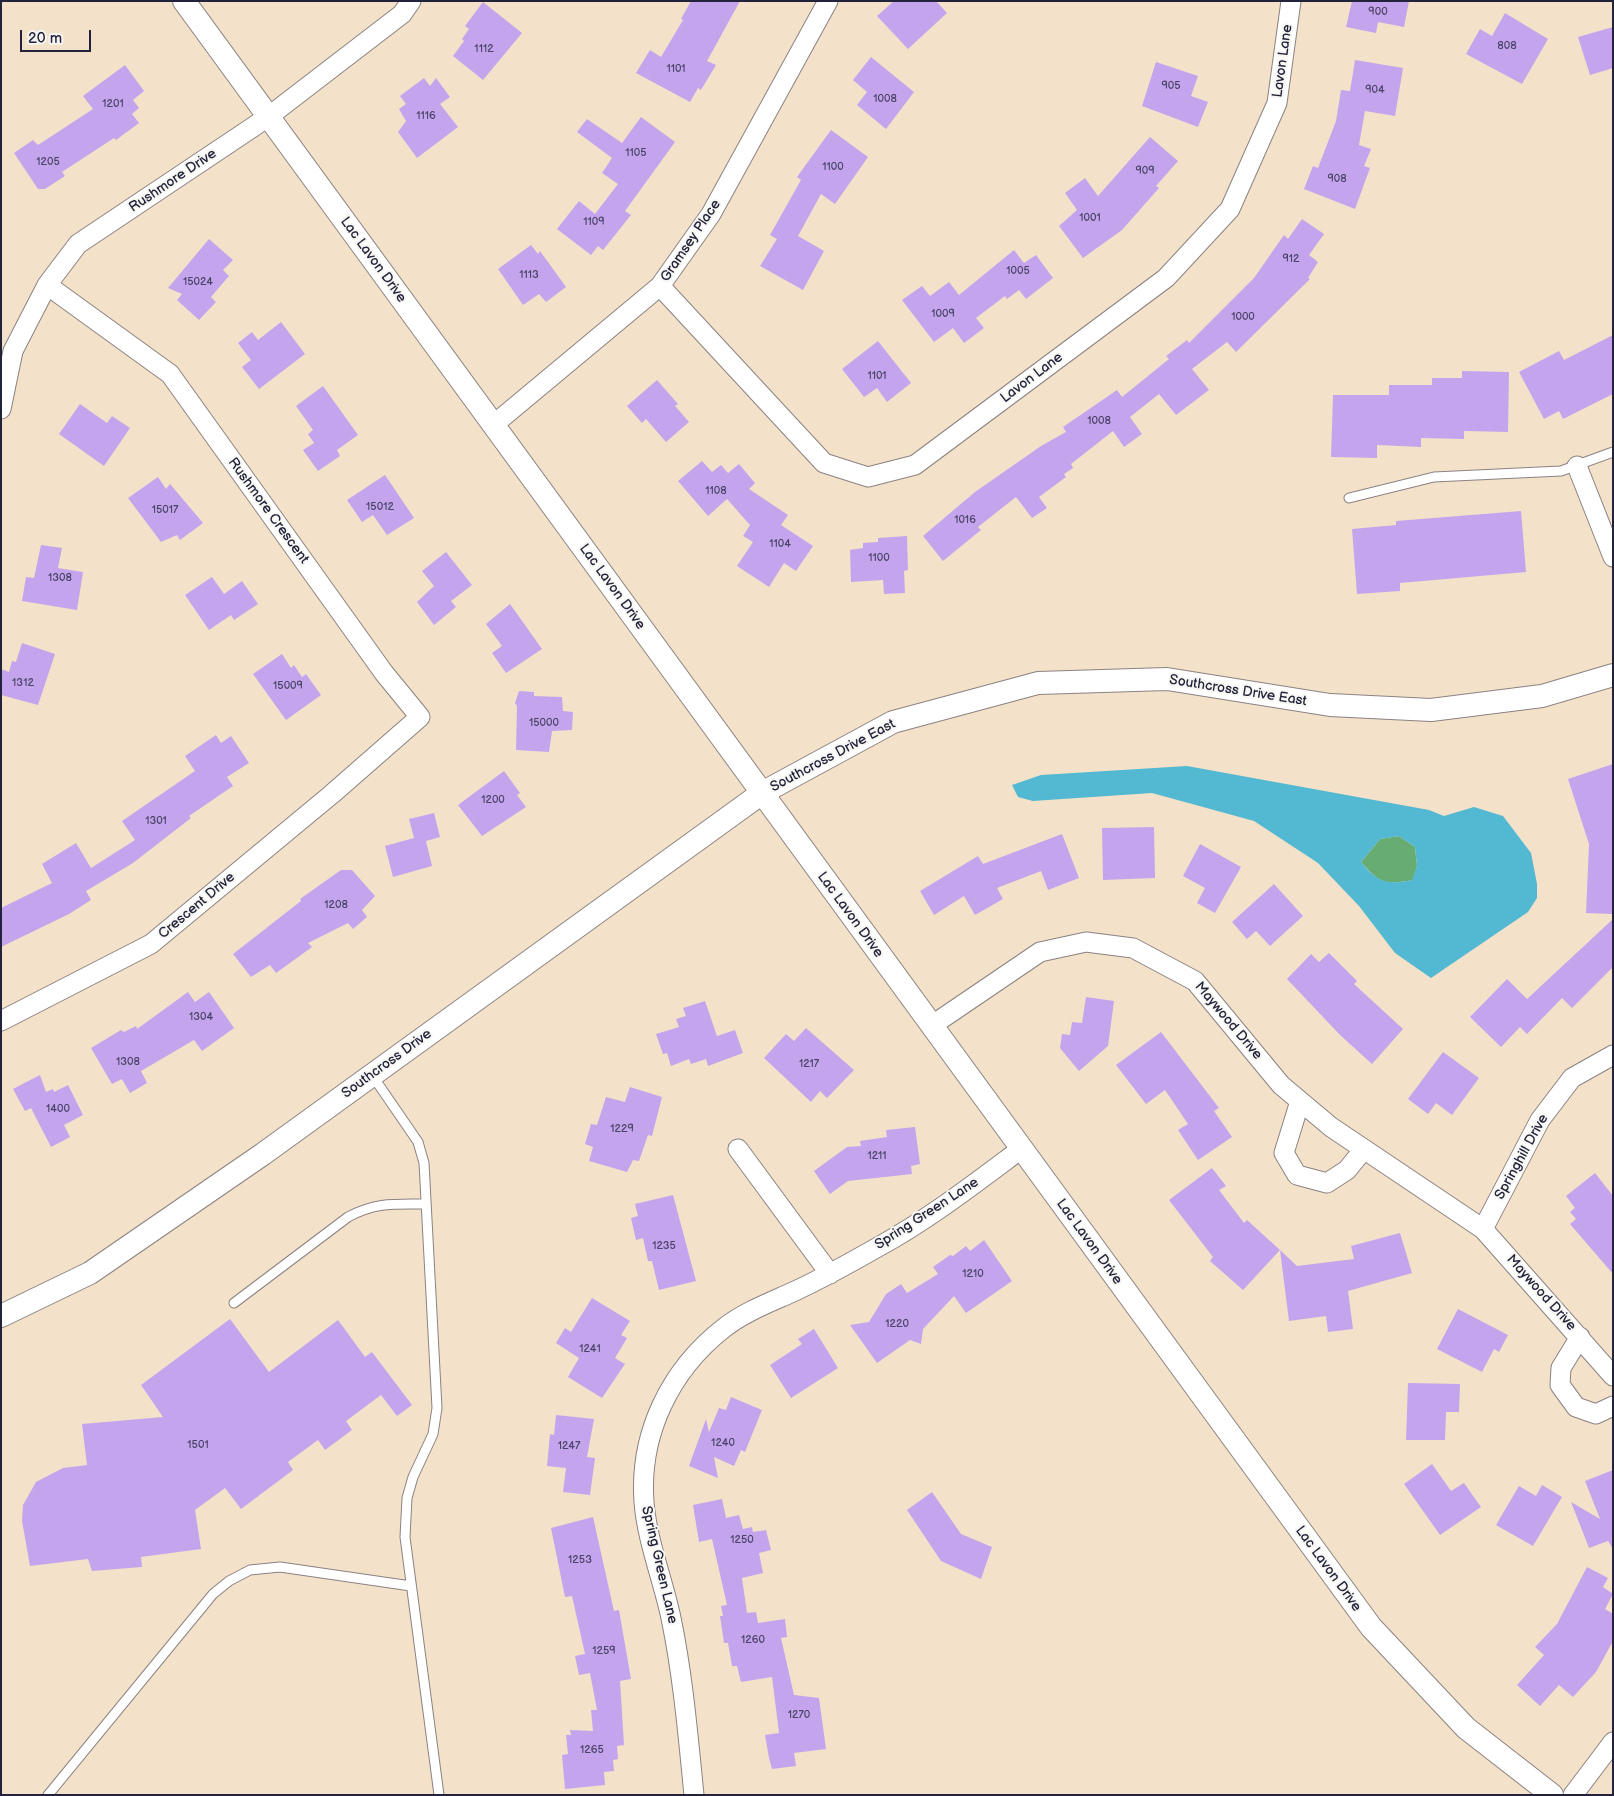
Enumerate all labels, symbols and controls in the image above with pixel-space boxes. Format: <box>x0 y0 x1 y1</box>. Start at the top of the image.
house number: 900 <box>1368 5 1388 19</box>
scale bar <box>22 20 94 52</box>
street label: Lavon Lane <box>1270 23 1296 99</box>
text: 20 m <box>28 29 62 48</box>
house number: 808 <box>1497 39 1517 53</box>
house number: 1112 <box>474 42 494 56</box>
house number: 1101 <box>666 62 686 76</box>
house number: 905 <box>1161 79 1181 93</box>
house number: 904 <box>1365 83 1385 97</box>
house number: 1008 <box>873 92 897 106</box>
house number: 1201 <box>102 97 124 111</box>
house number: 1116 <box>416 109 436 123</box>
street label: Rushmore Drive <box>126 146 220 216</box>
house number: 1105 <box>625 146 647 160</box>
house number: 1205 <box>36 155 60 169</box>
house number: 1100 <box>822 160 844 174</box>
house number: 909 <box>1135 164 1155 178</box>
house number: 908 <box>1327 172 1347 186</box>
street label: Gramsey Place <box>657 197 725 285</box>
house number: 1001 <box>1079 211 1101 225</box>
street label: Lac Lavon Drive <box>336 214 410 306</box>
house number: 1109 <box>583 215 605 229</box>
house number: 912 <box>1282 252 1300 266</box>
house number: 1005 <box>1006 264 1030 278</box>
house number: 1113 <box>519 268 539 282</box>
house number: 15024 <box>183 275 213 289</box>
house number: 1009 <box>931 307 955 321</box>
house number: 1000 <box>1231 310 1255 324</box>
street label: Lavon Lane <box>998 349 1066 407</box>
house number: 1101 <box>867 369 887 383</box>
house number: 1008 <box>1087 414 1111 428</box>
street label: Rushmore Crescent <box>224 455 312 567</box>
house number: 1108 <box>705 484 727 498</box>
house number: 15012 <box>366 500 394 514</box>
house number: 15017 <box>152 503 178 517</box>
house number: 1016 <box>954 513 976 527</box>
house number: 1104 <box>769 537 791 551</box>
street label: Lac Lavon Drive <box>575 541 649 633</box>
house number: 1100 <box>868 551 890 565</box>
house number: 1308 <box>48 571 72 585</box>
street label: Southcross Drive East <box>1168 672 1308 710</box>
house number: 1312 <box>12 676 34 690</box>
house number: 15009 <box>273 679 303 693</box>
house number: 15000 <box>529 716 559 730</box>
street label: Southcross Drive East <box>768 716 898 796</box>
house number: 1200 <box>481 793 505 807</box>
house number: 1301 <box>145 814 167 828</box>
street label: Crescent Drive <box>155 869 239 943</box>
street label: Lac Lavon Drive <box>813 869 887 961</box>
house number: 1208 <box>324 898 348 912</box>
street label: Maywood Drive <box>1191 979 1265 1063</box>
house number: 1304 <box>189 1010 213 1024</box>
street label: Southcross Drive <box>339 1026 435 1102</box>
house number: 1308 <box>116 1055 140 1069</box>
house number: 1217 <box>799 1057 819 1071</box>
house number: 1400 <box>46 1102 70 1116</box>
street label: Springhill Drive <box>1492 1111 1552 1203</box>
house number: 1229 <box>610 1122 634 1136</box>
house number: 1211 <box>867 1149 887 1163</box>
street label: Spring Green Lane <box>872 1174 982 1254</box>
street label: Lac Lavon Drive <box>1052 1196 1126 1288</box>
house number: 1235 <box>652 1239 676 1253</box>
street label: Maywood Drive <box>1503 1252 1579 1334</box>
house number: 1210 <box>962 1267 984 1281</box>
house number: 1220 <box>885 1317 909 1331</box>
house number: 1241 <box>579 1342 601 1356</box>
house number: 1240 <box>711 1436 735 1450</box>
house number: 1501 <box>187 1438 209 1452</box>
house number: 1247 <box>558 1439 580 1453</box>
street label: Spring Green Lane <box>637 1505 681 1625</box>
street label: Lac Lavon Drive <box>1291 1523 1365 1615</box>
house number: 1250 <box>730 1533 754 1547</box>
house number: 1253 <box>568 1553 592 1567</box>
house number: 1260 <box>741 1633 765 1647</box>
house number: 1259 <box>592 1644 616 1658</box>
house number: 1270 <box>788 1708 810 1722</box>
house number: 1265 <box>580 1743 604 1757</box>

